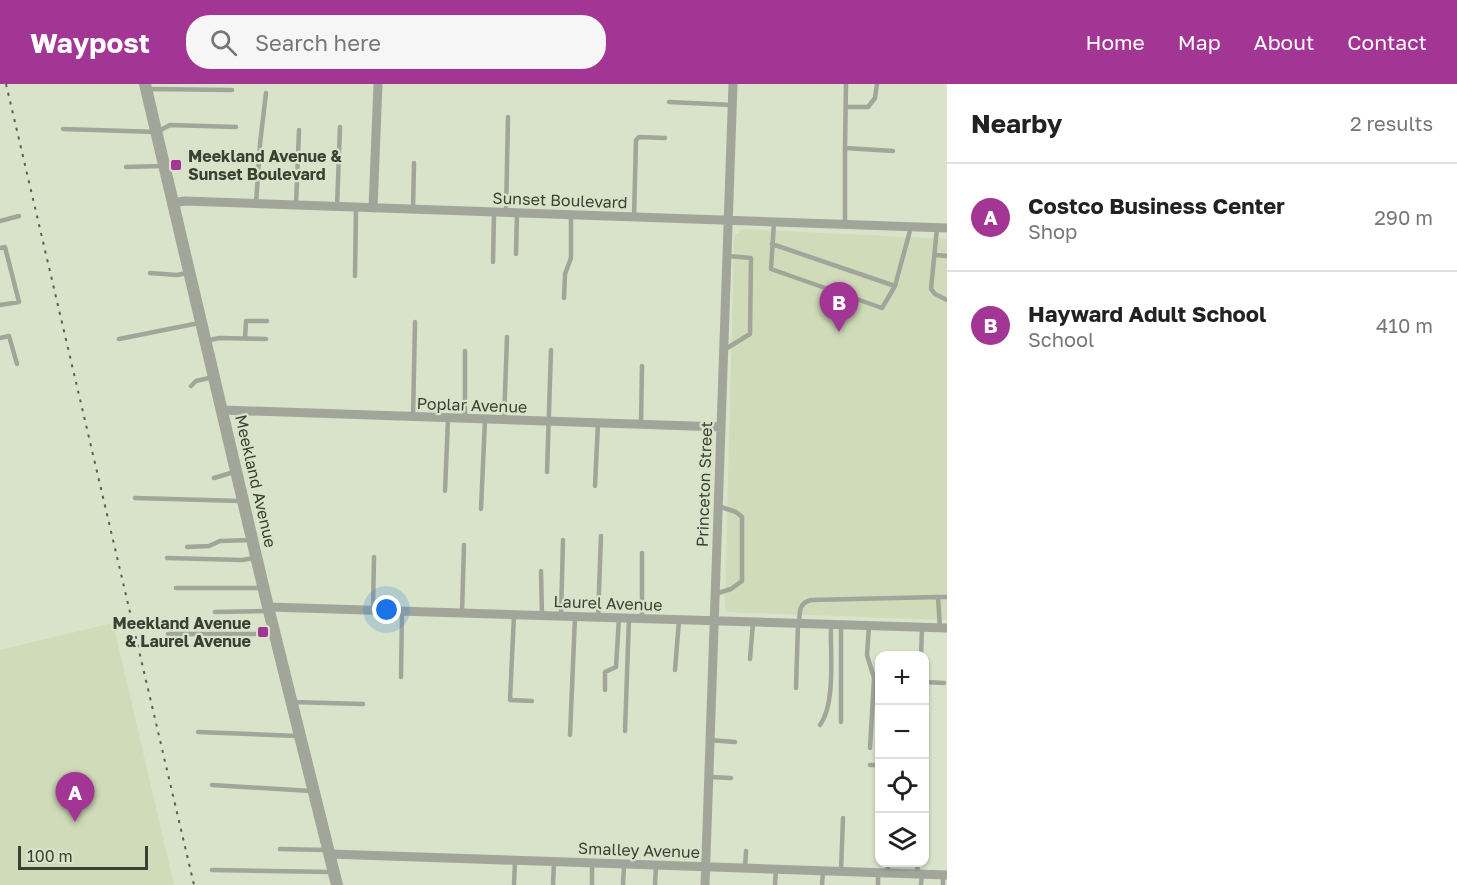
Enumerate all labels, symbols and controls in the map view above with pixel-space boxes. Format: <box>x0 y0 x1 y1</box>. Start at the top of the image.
search box <box>186 15 606 69</box>
text: Waypost <box>30 26 150 59</box>
icon: search <box>207 26 240 59</box>
text: Search here <box>255 29 381 56</box>
text: Home <box>1085 29 1145 55</box>
text: Map <box>1178 29 1221 55</box>
text: About <box>1254 29 1314 55</box>
text: Contact <box>1347 29 1427 55</box>
text: Nearby <box>971 108 1062 139</box>
text: 2 results <box>1350 111 1433 135</box>
place label: Meekland Avenue & Sunset Boulevard <box>188 146 342 184</box>
marker: Meekland Avenue & Sunset Boulevard <box>169 158 183 172</box>
street label: Sunset Boulevard <box>492 188 628 212</box>
text: Costco Business Center <box>1028 192 1285 219</box>
text: A <box>983 205 998 229</box>
text: 290 m <box>1374 205 1433 229</box>
text: Shop <box>1028 219 1077 243</box>
pin: B <box>820 282 858 332</box>
text: Hayward Adult School <box>1028 300 1266 327</box>
text: B <box>983 313 998 337</box>
text: 410 m <box>1376 313 1433 337</box>
text: School <box>1028 327 1094 351</box>
street label: Poplar Avenue <box>416 393 528 417</box>
street label: Meekland Avenue <box>231 413 281 549</box>
street label: Princeton Street <box>692 421 716 547</box>
street label: Laurel Avenue <box>553 591 663 615</box>
your location <box>372 595 401 624</box>
place label: Meekland Avenue & Laurel Avenue <box>113 613 251 651</box>
marker: Meekland Avenue & Laurel Avenue <box>256 625 270 639</box>
map controls <box>875 651 929 867</box>
button: + <box>875 651 929 705</box>
button: − <box>875 705 929 759</box>
button: locate <box>875 759 929 813</box>
pin: A <box>56 772 94 822</box>
button: layers <box>875 813 929 867</box>
street label: Smalley Avenue <box>578 838 700 862</box>
scale bar <box>18 843 148 870</box>
text: 100 m <box>27 846 73 866</box>

